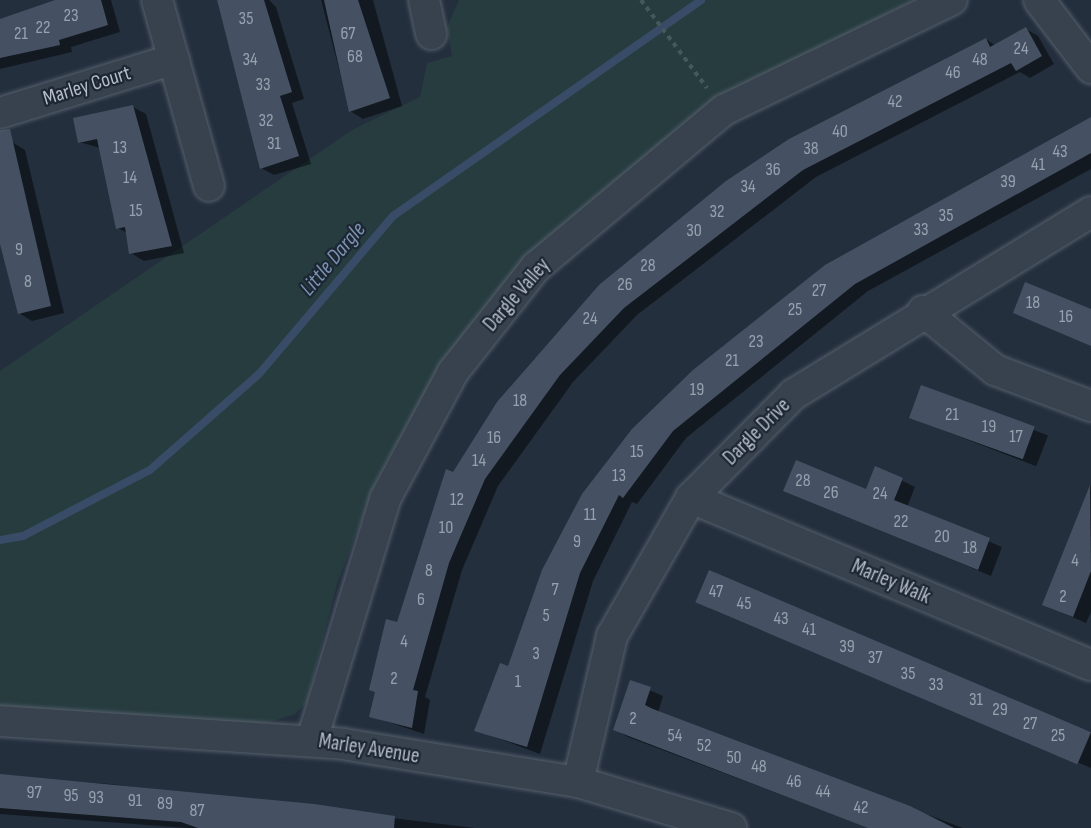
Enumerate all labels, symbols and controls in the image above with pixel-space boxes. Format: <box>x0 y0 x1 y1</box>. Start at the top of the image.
house number: 23 <box>64 5 78 27</box>
house number: 35 <box>239 8 253 30</box>
house number: 22 <box>36 17 50 39</box>
house number: 21 <box>14 23 28 45</box>
house number: 67 <box>340 23 356 45</box>
house number: 24 <box>1014 38 1028 60</box>
house number: 68 <box>347 46 363 68</box>
house number: 34 <box>242 49 258 71</box>
house number: 48 <box>972 49 988 71</box>
street label: Marley Court <box>40 61 134 111</box>
house number: 46 <box>945 62 961 84</box>
house number: 33 <box>255 74 271 96</box>
house number: 42 <box>887 91 903 113</box>
house number: 32 <box>259 110 273 132</box>
house number: 40 <box>832 121 848 143</box>
house number: 31 <box>267 133 281 155</box>
house number: 13 <box>113 137 127 159</box>
house number: 38 <box>803 138 819 160</box>
house number: 43 <box>1052 141 1068 163</box>
house number: 41 <box>1031 154 1045 176</box>
house number: 36 <box>765 159 781 181</box>
house number: 14 <box>123 167 137 189</box>
house number: 39 <box>1000 171 1016 193</box>
house number: 34 <box>740 176 756 198</box>
house number: 15 <box>129 200 143 222</box>
house number: 32 <box>710 201 724 223</box>
house number: 35 <box>939 205 953 227</box>
water label: Little Dargle <box>295 217 371 301</box>
house number: 33 <box>913 219 929 241</box>
house number: 30 <box>686 220 702 242</box>
house number: 9 <box>15 239 23 261</box>
street label: Dargle Valley <box>478 253 556 337</box>
house number: 28 <box>640 255 656 277</box>
house number: 8 <box>24 271 32 293</box>
house number: 26 <box>617 274 633 296</box>
house number: 27 <box>812 280 826 302</box>
house number: 18 <box>1026 292 1040 314</box>
house number: 25 <box>788 299 802 321</box>
house number: 16 <box>1059 306 1073 328</box>
house number: 24 <box>583 308 597 330</box>
house number: 23 <box>749 331 763 353</box>
house number: 21 <box>725 350 739 372</box>
house number: 19 <box>690 379 704 401</box>
house number: 18 <box>513 390 527 412</box>
street label: Dargle Drive <box>718 393 796 471</box>
house number: 21 <box>945 404 959 426</box>
house number: 19 <box>982 416 996 438</box>
house number: 17 <box>1009 426 1023 448</box>
house number: 16 <box>487 427 501 449</box>
house number: 15 <box>630 441 644 463</box>
house number: 14 <box>472 450 486 472</box>
house number: 13 <box>612 465 626 487</box>
house number: 28 <box>795 470 811 492</box>
house number: 26 <box>823 482 839 504</box>
house number: 24 <box>873 483 887 505</box>
house number: 12 <box>450 489 464 511</box>
house number: 11 <box>584 504 596 526</box>
house number: 22 <box>894 511 908 533</box>
house number: 10 <box>439 517 453 539</box>
house number: 20 <box>934 526 950 548</box>
house number: 9 <box>573 531 581 553</box>
house number: 18 <box>963 537 977 559</box>
house number: 4 <box>1071 550 1079 572</box>
street label: Marley Walk <box>848 554 934 610</box>
house number: 8 <box>425 560 433 582</box>
house number: 7 <box>551 579 559 601</box>
house number: 47 <box>709 581 723 603</box>
house number: 2 <box>1059 586 1067 608</box>
house number: 6 <box>417 589 425 611</box>
house number: 45 <box>737 593 751 615</box>
house number: 5 <box>542 605 550 627</box>
house number: 43 <box>773 608 789 630</box>
house number: 41 <box>802 619 816 641</box>
house number: 4 <box>400 631 408 653</box>
house number: 39 <box>839 636 855 658</box>
house number: 3 <box>532 643 540 665</box>
house number: 37 <box>868 647 882 669</box>
house number: 35 <box>901 663 915 685</box>
house number: 2 <box>390 668 398 690</box>
house number: 1 <box>515 671 521 693</box>
house number: 33 <box>928 674 944 696</box>
house number: 31 <box>969 689 983 711</box>
house number: 29 <box>992 699 1008 721</box>
house number: 2 <box>629 708 637 730</box>
house number: 27 <box>1023 713 1037 735</box>
house number: 54 <box>668 725 682 747</box>
house number: 25 <box>1051 725 1065 747</box>
street label: Marley Avenue <box>317 729 421 769</box>
house number: 52 <box>697 735 711 757</box>
house number: 50 <box>726 747 742 769</box>
house number: 48 <box>751 756 767 778</box>
house number: 46 <box>786 771 802 793</box>
house number: 44 <box>815 781 831 803</box>
house number: 97 <box>26 782 42 804</box>
house number: 95 <box>63 785 79 807</box>
house number: 93 <box>88 787 104 809</box>
house number: 91 <box>128 790 142 812</box>
house number: 89 <box>157 793 173 815</box>
house number: 42 <box>853 797 869 819</box>
house number: 87 <box>189 800 205 822</box>

